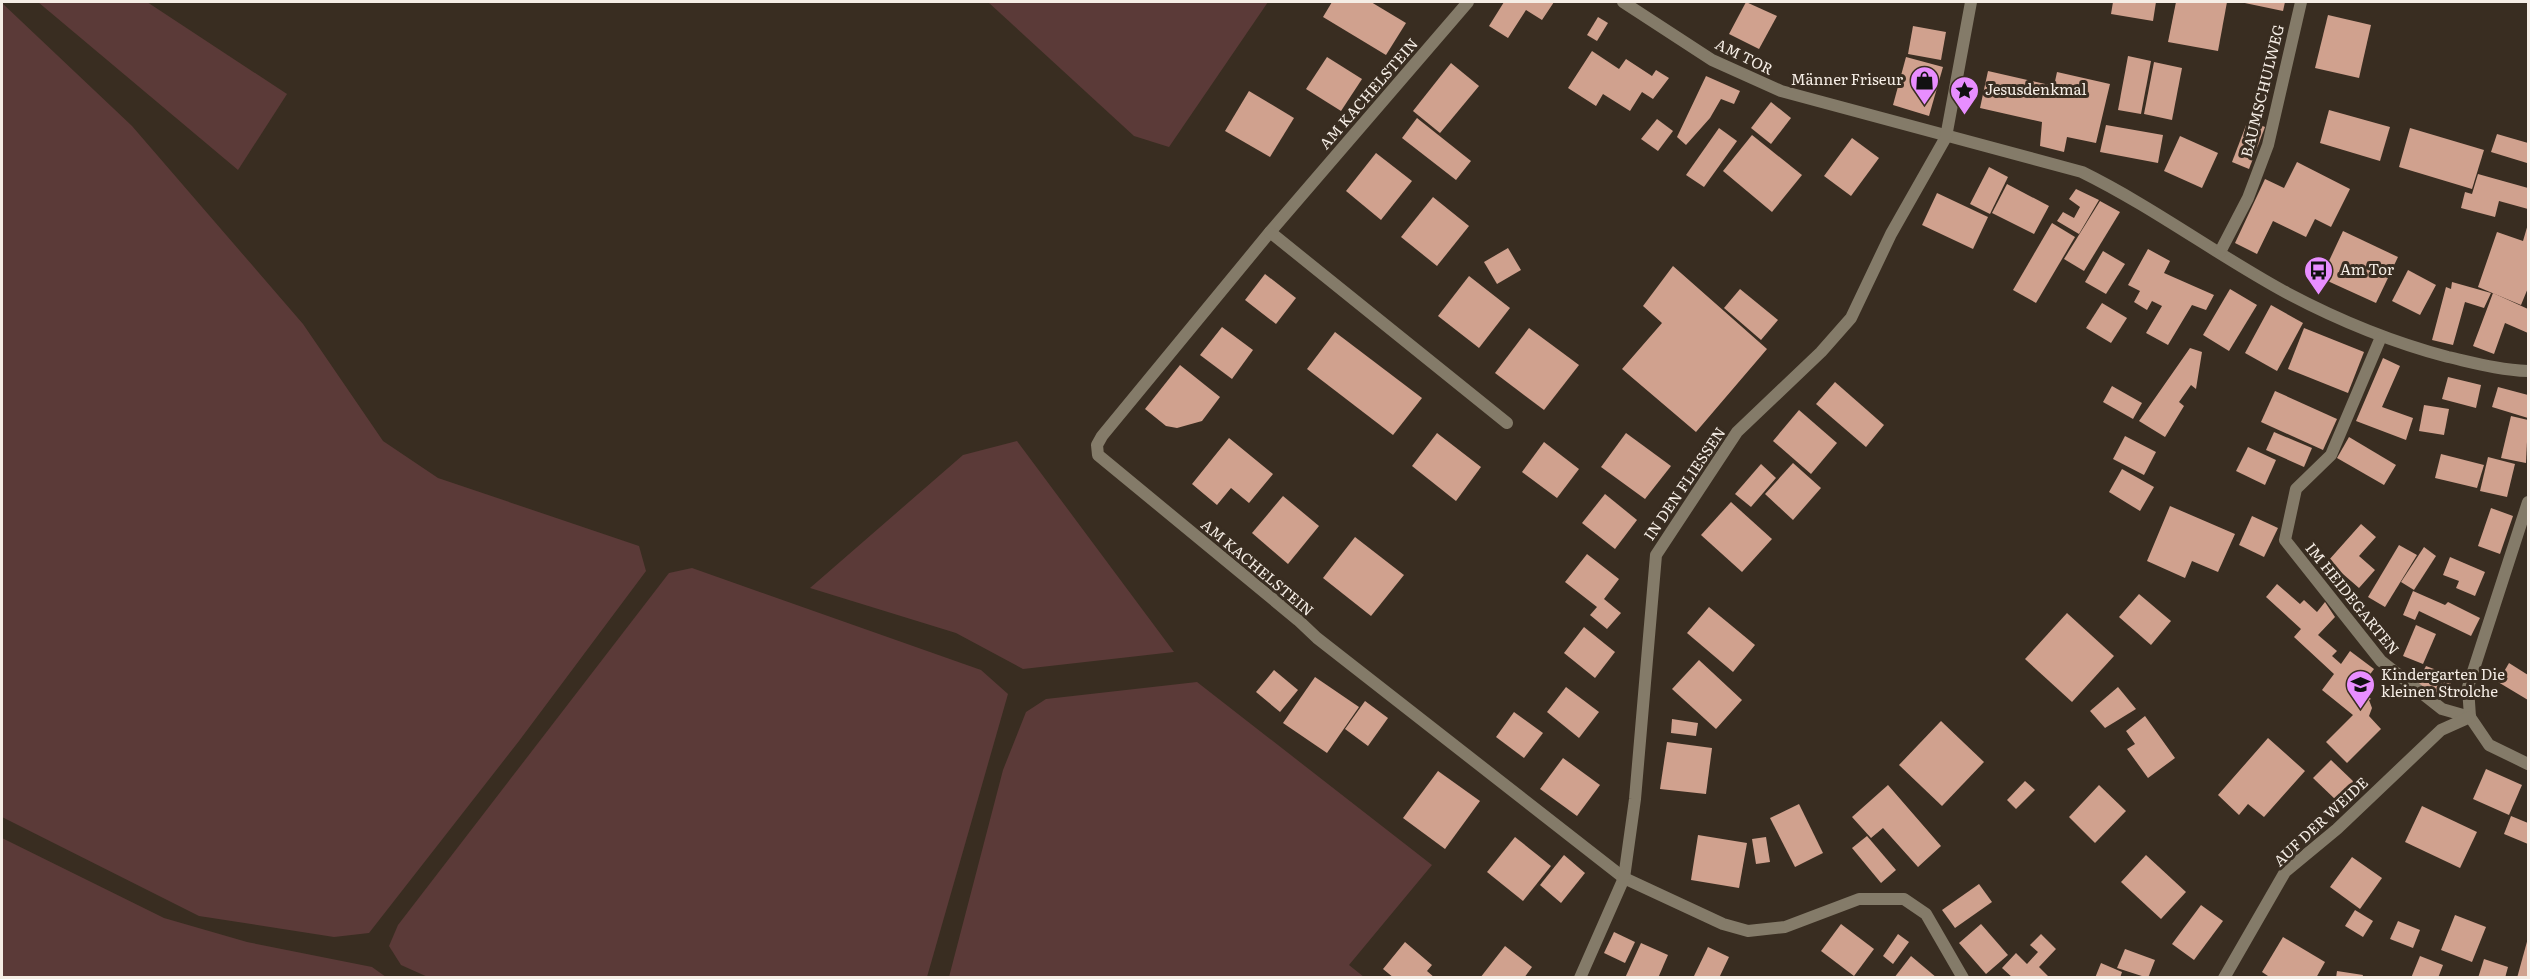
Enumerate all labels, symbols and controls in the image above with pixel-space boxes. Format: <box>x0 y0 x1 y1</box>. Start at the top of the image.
street label: BAUMSCHULWEG <box>2234 22 2289 160</box>
street label: AM KACHELSTEIN <box>1313 32 1423 154</box>
street label: AM TOR <box>1712 32 1778 80</box>
shop icon: Männer Friseur <box>1908 64 1940 106</box>
place label: Männer Friseur <box>1791 67 1903 90</box>
place icon: Jesusdenkmal <box>1948 74 1980 116</box>
place label: Jesusdenkmal <box>1985 77 2087 100</box>
bus stop icon: Am Tor <box>2303 254 2335 296</box>
place label: Am Tor <box>2340 257 2394 280</box>
street label: IN DEN FLIESSEN <box>1637 422 1730 545</box>
street label: AM KACHELSTEIN <box>1197 513 1319 621</box>
street label: IM HEIDEGARTEN <box>2301 537 2406 659</box>
place label: Kindergarten Die kleinen Strolche <box>2381 662 2505 702</box>
school or university icon: Kindergarten Die kleinen Strolche <box>2344 668 2376 710</box>
street label: AUF DER WEIDE <box>2267 771 2373 871</box>

